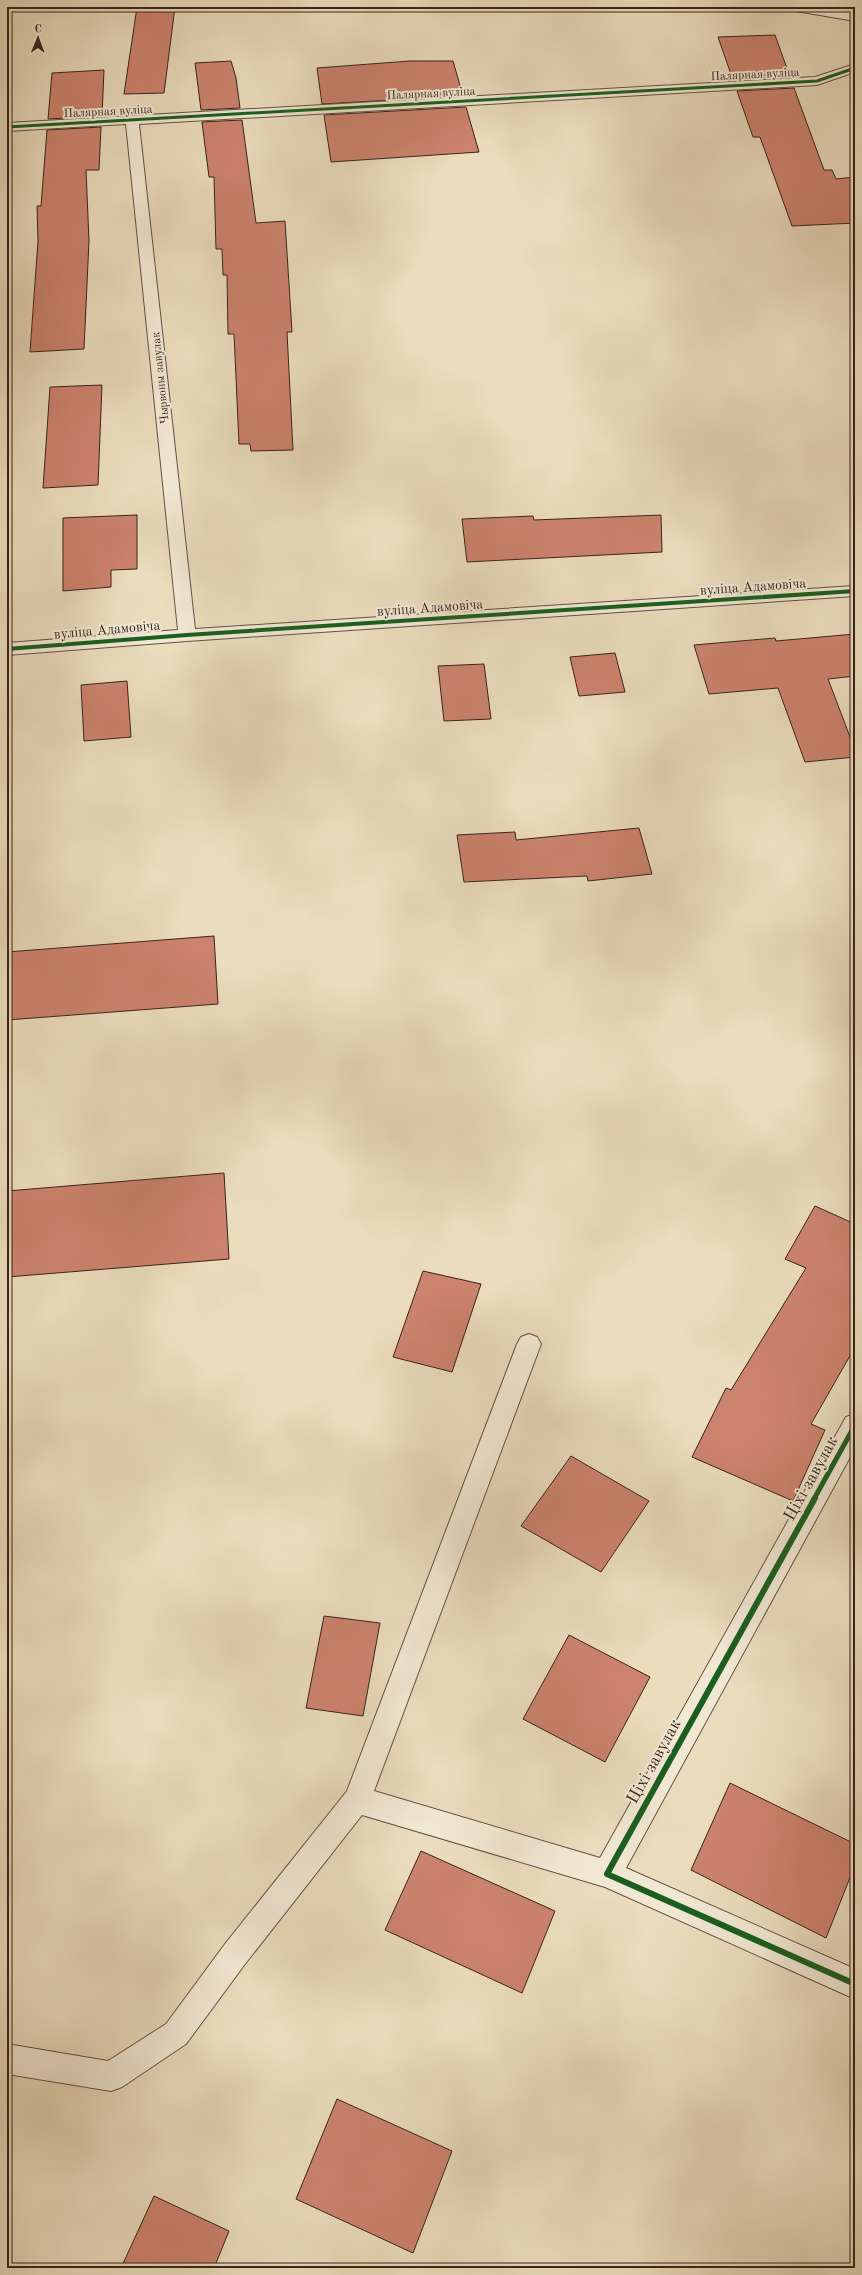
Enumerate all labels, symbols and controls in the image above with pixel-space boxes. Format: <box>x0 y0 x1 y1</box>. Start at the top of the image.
north arrow <box>18 18 58 58</box>
text: С <box>34 24 42 35</box>
street label: Палярная вуліца <box>710 66 800 83</box>
street label: Палярная вуліца <box>386 85 476 102</box>
street label: Палярная вуліца <box>63 103 153 120</box>
street label: Чырвоны завулак <box>150 331 172 424</box>
street label: вуліца Адамовіча <box>699 576 807 598</box>
street label: вуліца Адамовіча <box>376 597 484 619</box>
street label: вуліца Адамовіча <box>53 618 161 642</box>
street label: Ціхі завулак <box>781 1433 842 1524</box>
street label: Ціхі завулак <box>624 1716 685 1807</box>

